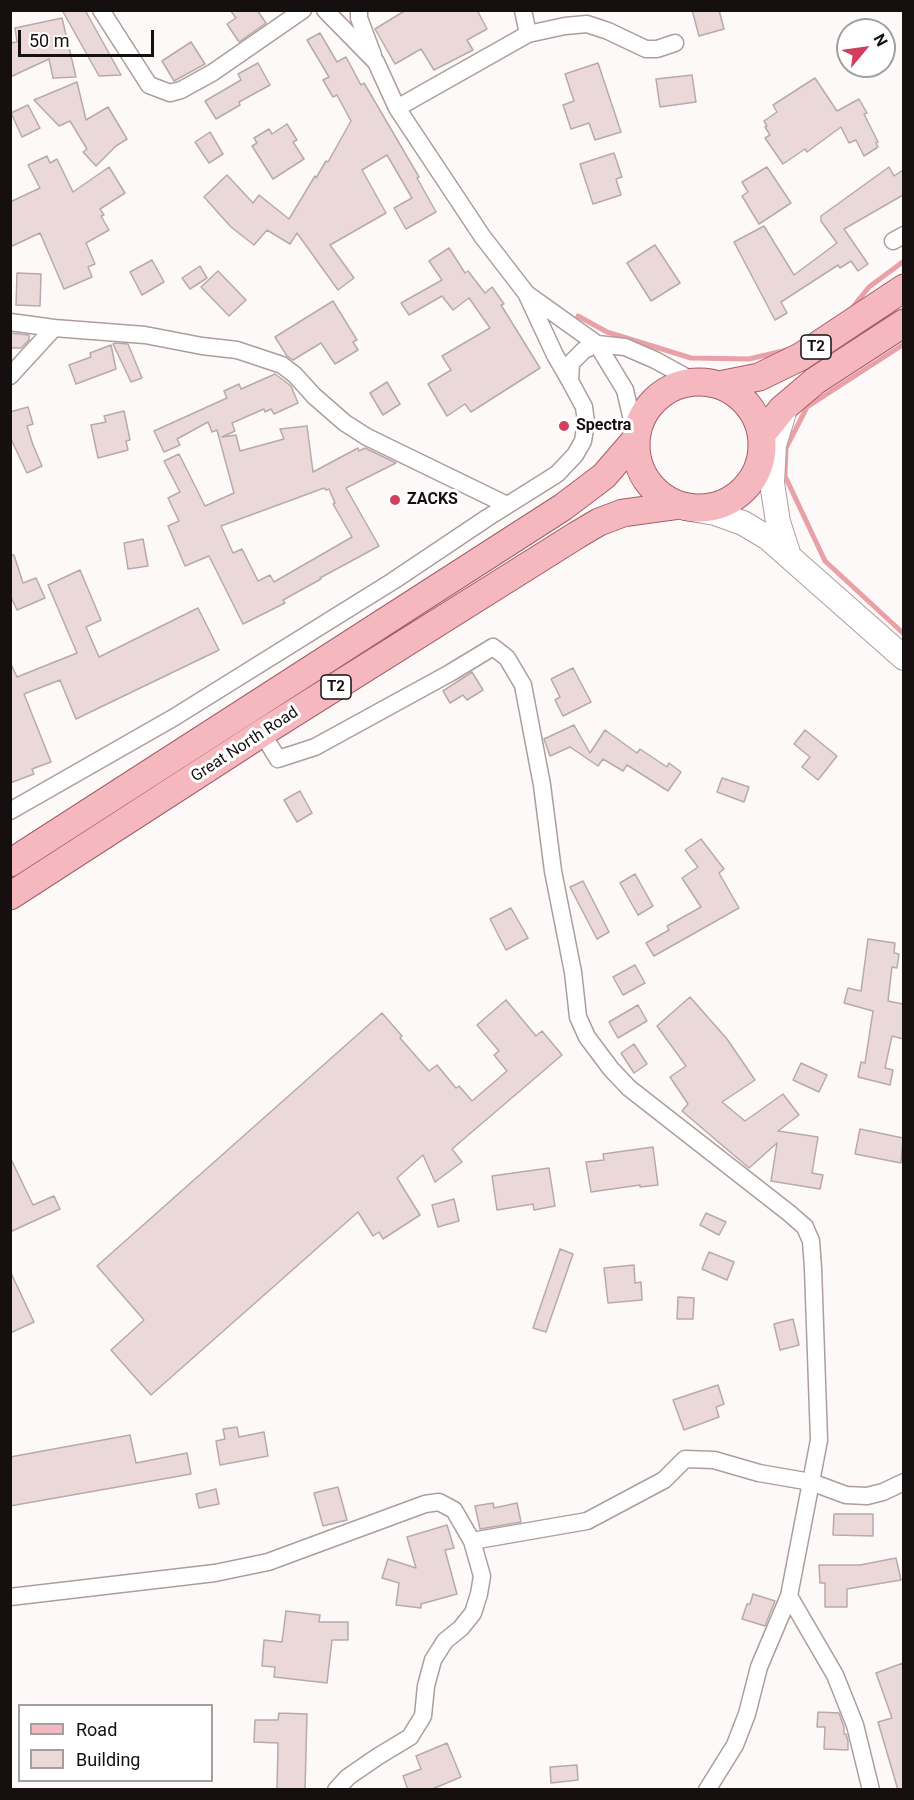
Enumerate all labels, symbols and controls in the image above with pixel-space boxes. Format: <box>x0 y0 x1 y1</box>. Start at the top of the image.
scale bar <box>21 18 158 56</box>
north arrow <box>836 18 896 78</box>
text: 50 m <box>29 30 69 51</box>
text: N <box>869 30 891 50</box>
road number: T2 <box>801 335 831 359</box>
place label: Spectra <box>576 416 631 436</box>
marker: Spectra <box>557 419 571 433</box>
place label: ZACKS <box>407 490 458 510</box>
marker: ZACKS <box>388 493 402 507</box>
road number: T2 <box>321 675 351 699</box>
street label: Great North Road <box>188 703 302 787</box>
legend <box>18 1704 213 1782</box>
text: Road <box>76 1719 117 1740</box>
text: Building <box>76 1749 140 1770</box>

